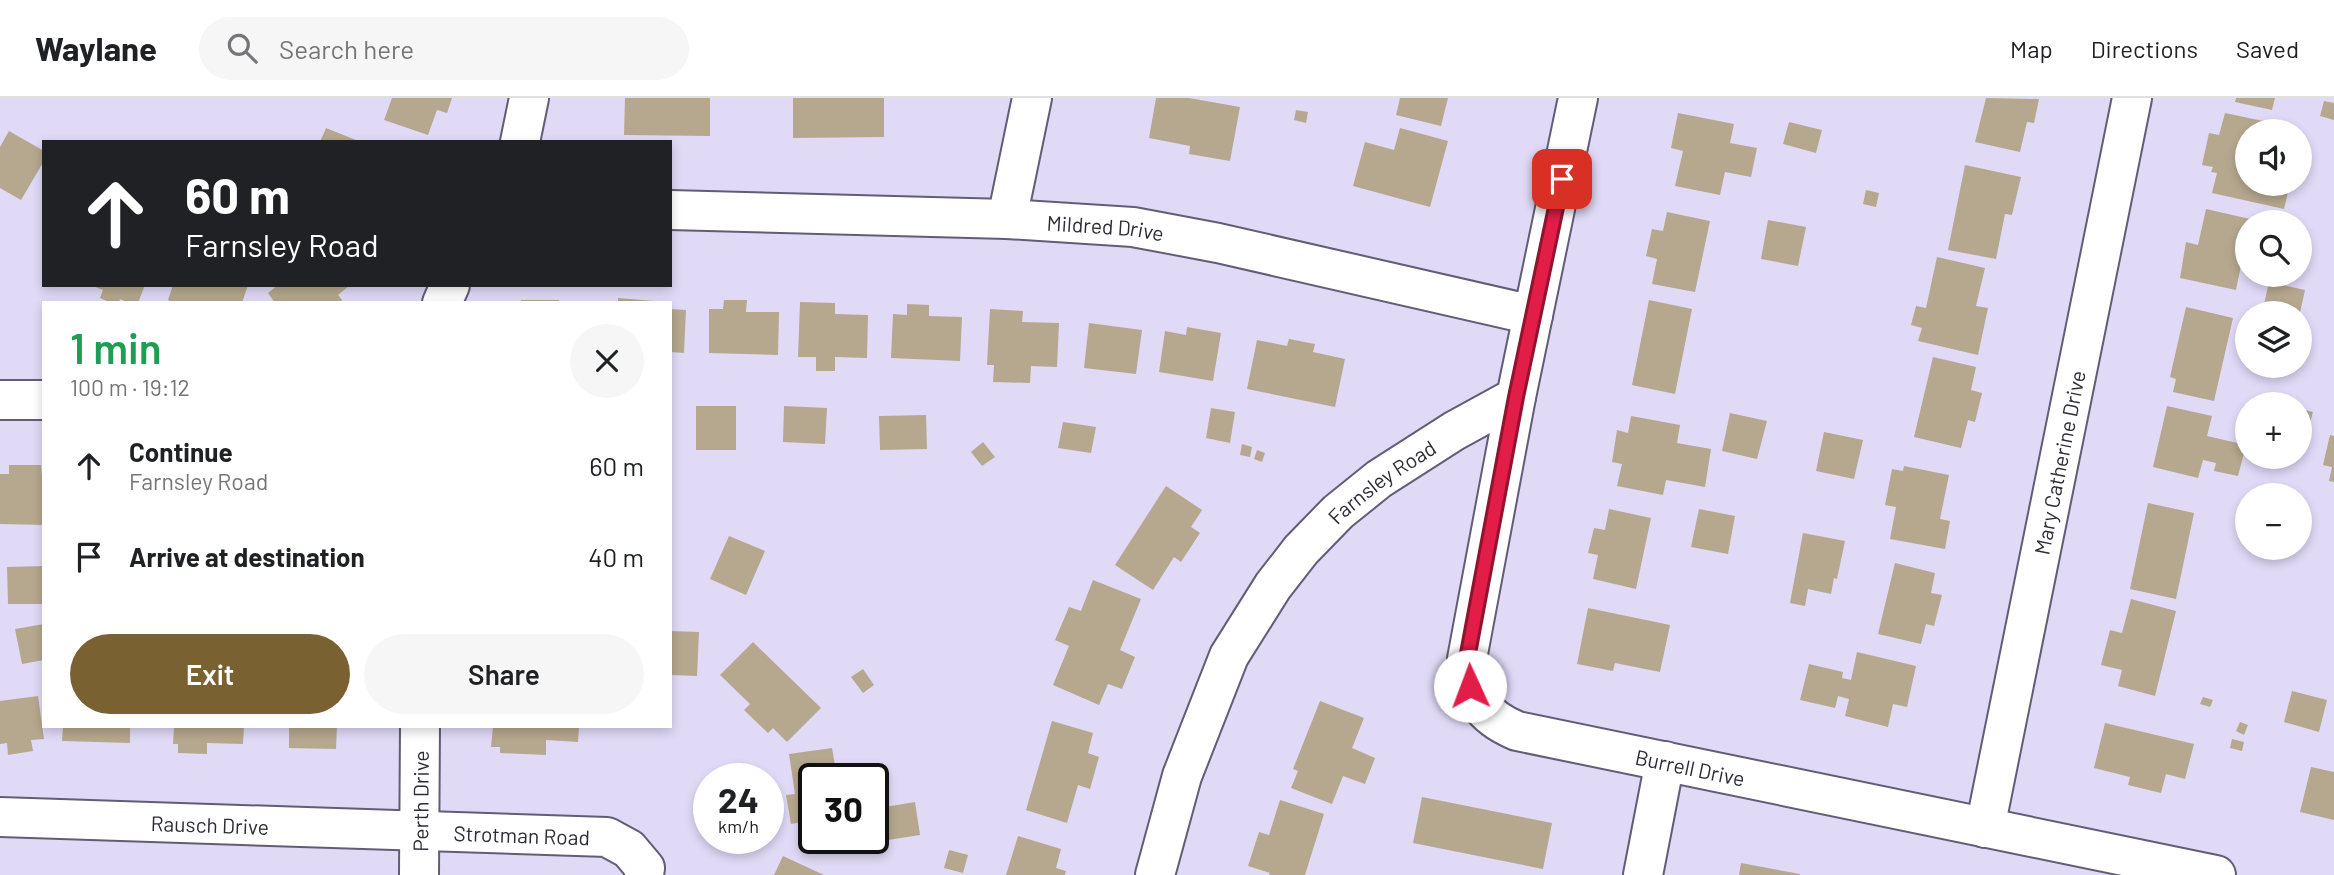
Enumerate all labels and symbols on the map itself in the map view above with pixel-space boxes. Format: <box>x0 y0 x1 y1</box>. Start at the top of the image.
pin <box>1532 149 1592 209</box>
street label: Mildred Drive <box>1046 209 1166 245</box>
street label: Mary Catherine Drive <box>2028 368 2089 557</box>
street label: Farnsley Road <box>1322 434 1440 528</box>
position arrow <box>1433 649 1507 723</box>
street label: Burrell Drive <box>1633 743 1747 790</box>
street label: Perth Drive <box>407 750 432 852</box>
speed limit sign: 30 <box>798 763 889 854</box>
street label: Rausch Drive <box>150 809 269 838</box>
street label: Strotman Road <box>453 819 590 849</box>

